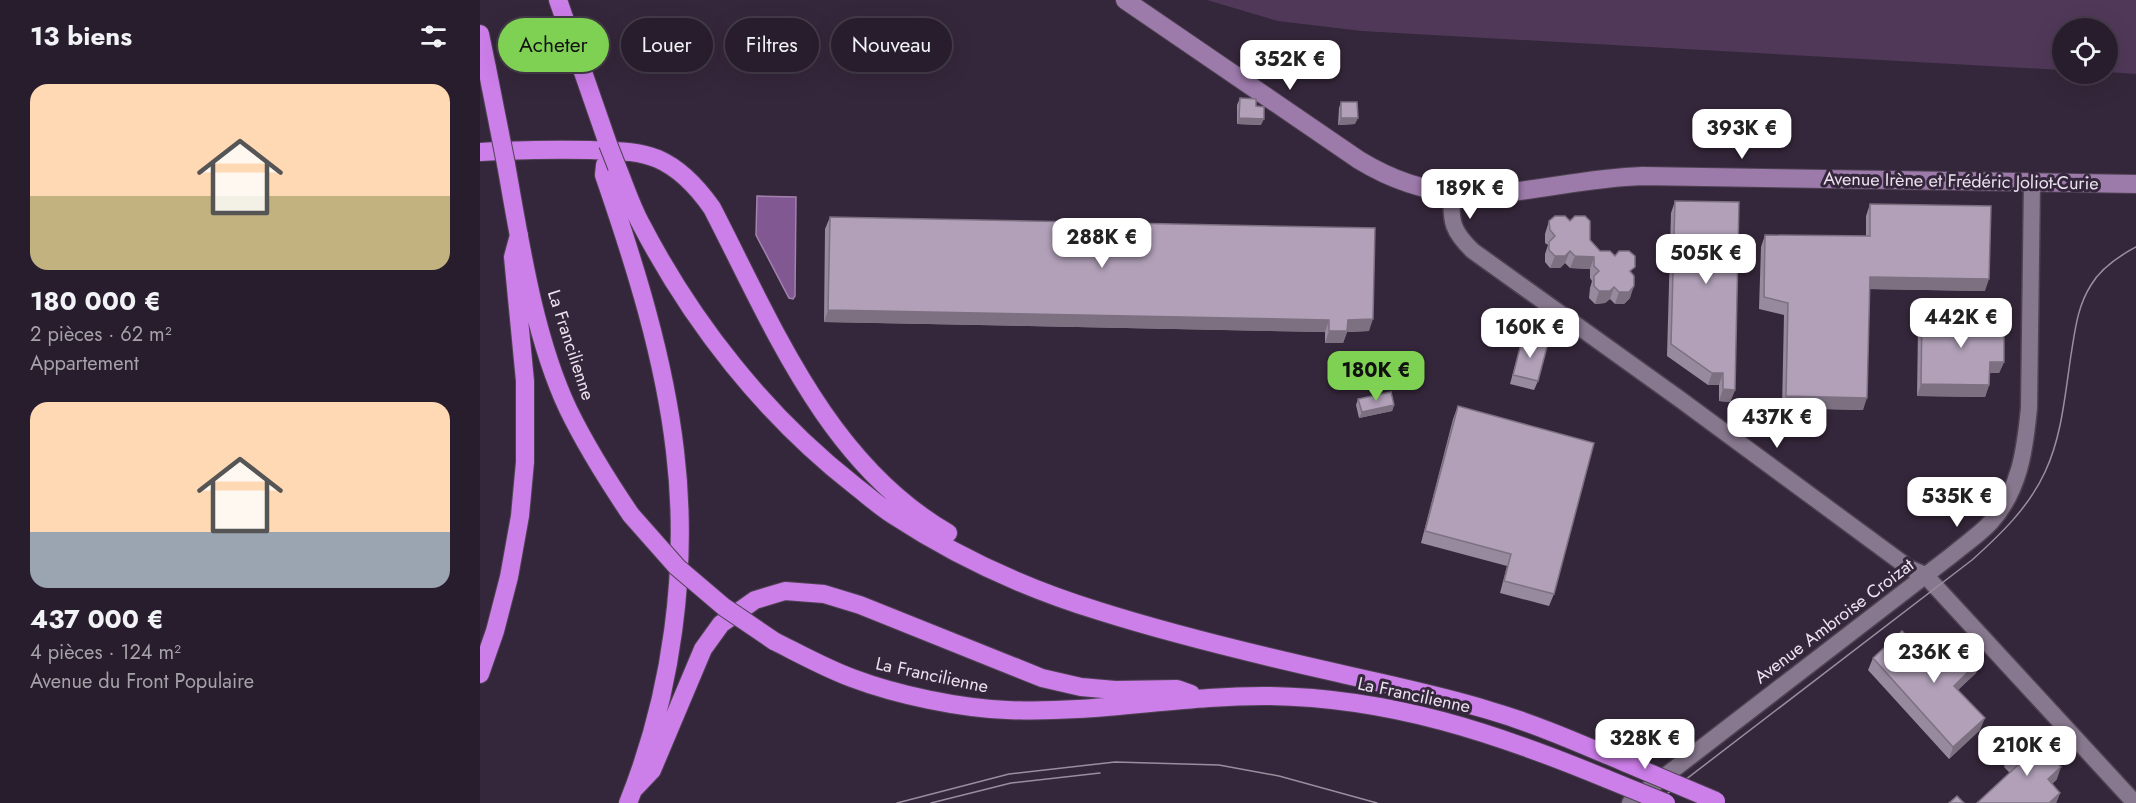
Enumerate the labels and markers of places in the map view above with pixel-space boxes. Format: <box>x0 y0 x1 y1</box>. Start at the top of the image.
pin: 352K € <box>1241 40 1339 91</box>
pin: 393K € <box>1693 109 1791 160</box>
pin: 189K € <box>1421 169 1519 220</box>
pin: 288K € <box>1053 218 1151 269</box>
pin: 505K € <box>1657 234 1755 285</box>
pin: 442K € <box>1912 298 2010 349</box>
pin: 160K € <box>1481 308 1579 359</box>
pin: 180K € <box>1327 351 1425 402</box>
pin: 437K € <box>1728 398 1826 449</box>
pin: 535K € <box>1908 477 2006 528</box>
pin: 236K € <box>1885 633 1983 684</box>
pin: 328K € <box>1596 719 1694 770</box>
pin: 210K € <box>1978 726 2076 777</box>

